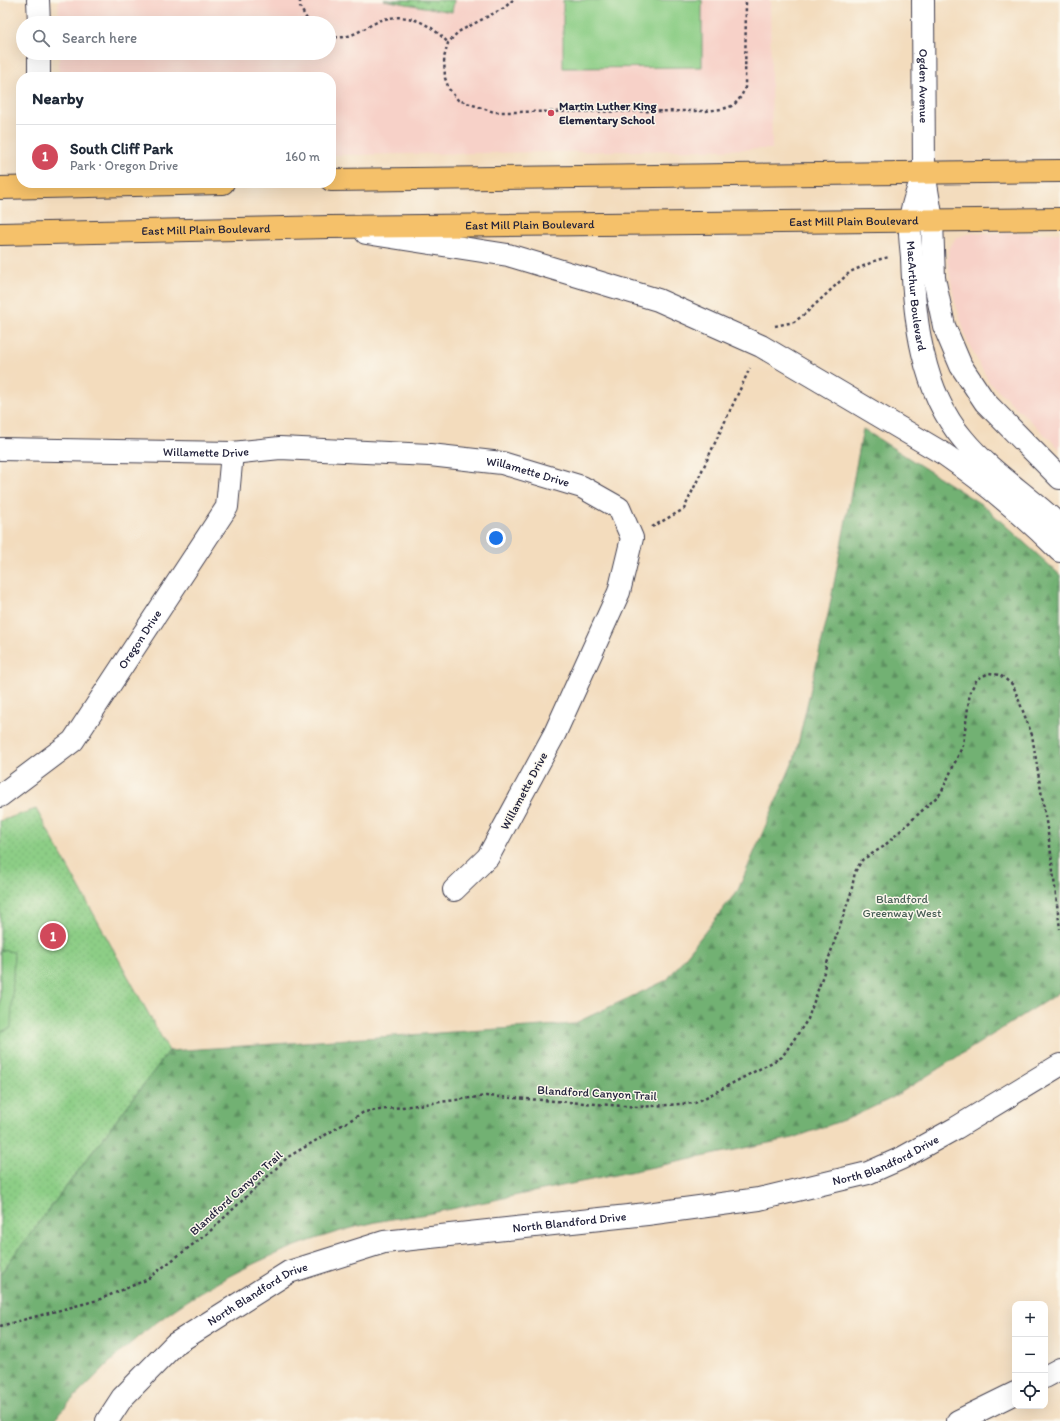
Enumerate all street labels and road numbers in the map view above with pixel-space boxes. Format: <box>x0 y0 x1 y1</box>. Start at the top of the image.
street label: Ogden Avenue <box>916 49 931 123</box>
street label: East Mill Plain Boulevard <box>789 214 919 229</box>
street label: East Mill Plain Boulevard <box>465 217 595 233</box>
street label: East Mill Plain Boulevard <box>141 221 271 238</box>
street label: MacArthur Boulevard <box>903 240 929 353</box>
street label: Willamette Drive <box>163 444 250 460</box>
street label: Willamette Drive <box>485 454 571 490</box>
street label: Oregon Drive <box>115 607 165 672</box>
street label: Willamette Drive <box>498 750 550 832</box>
street label: Blandford Canyon Trail <box>537 1083 658 1103</box>
street label: North Blandford Drive <box>831 1132 941 1188</box>
street label: Blandford Canyon Trail <box>187 1147 286 1238</box>
street label: North Blandford Drive <box>512 1209 627 1235</box>
street label: North Blandford Drive <box>205 1259 310 1329</box>

